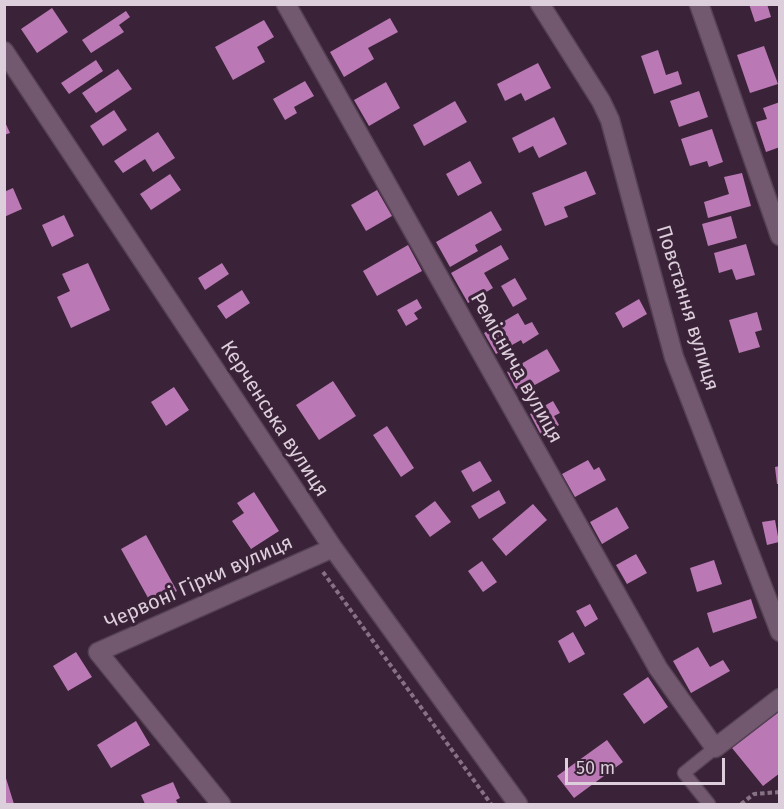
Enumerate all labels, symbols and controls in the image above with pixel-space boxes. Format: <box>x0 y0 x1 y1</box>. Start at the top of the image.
street label: Повстання вулиця <box>650 222 724 394</box>
street label: Реміснича вулиця <box>465 289 567 447</box>
street label: Керченська вулиця <box>215 337 333 501</box>
street label: Червоні Гірки вулиця <box>101 531 297 635</box>
scale bar <box>568 746 728 784</box>
text: 50 m <box>576 757 615 779</box>

